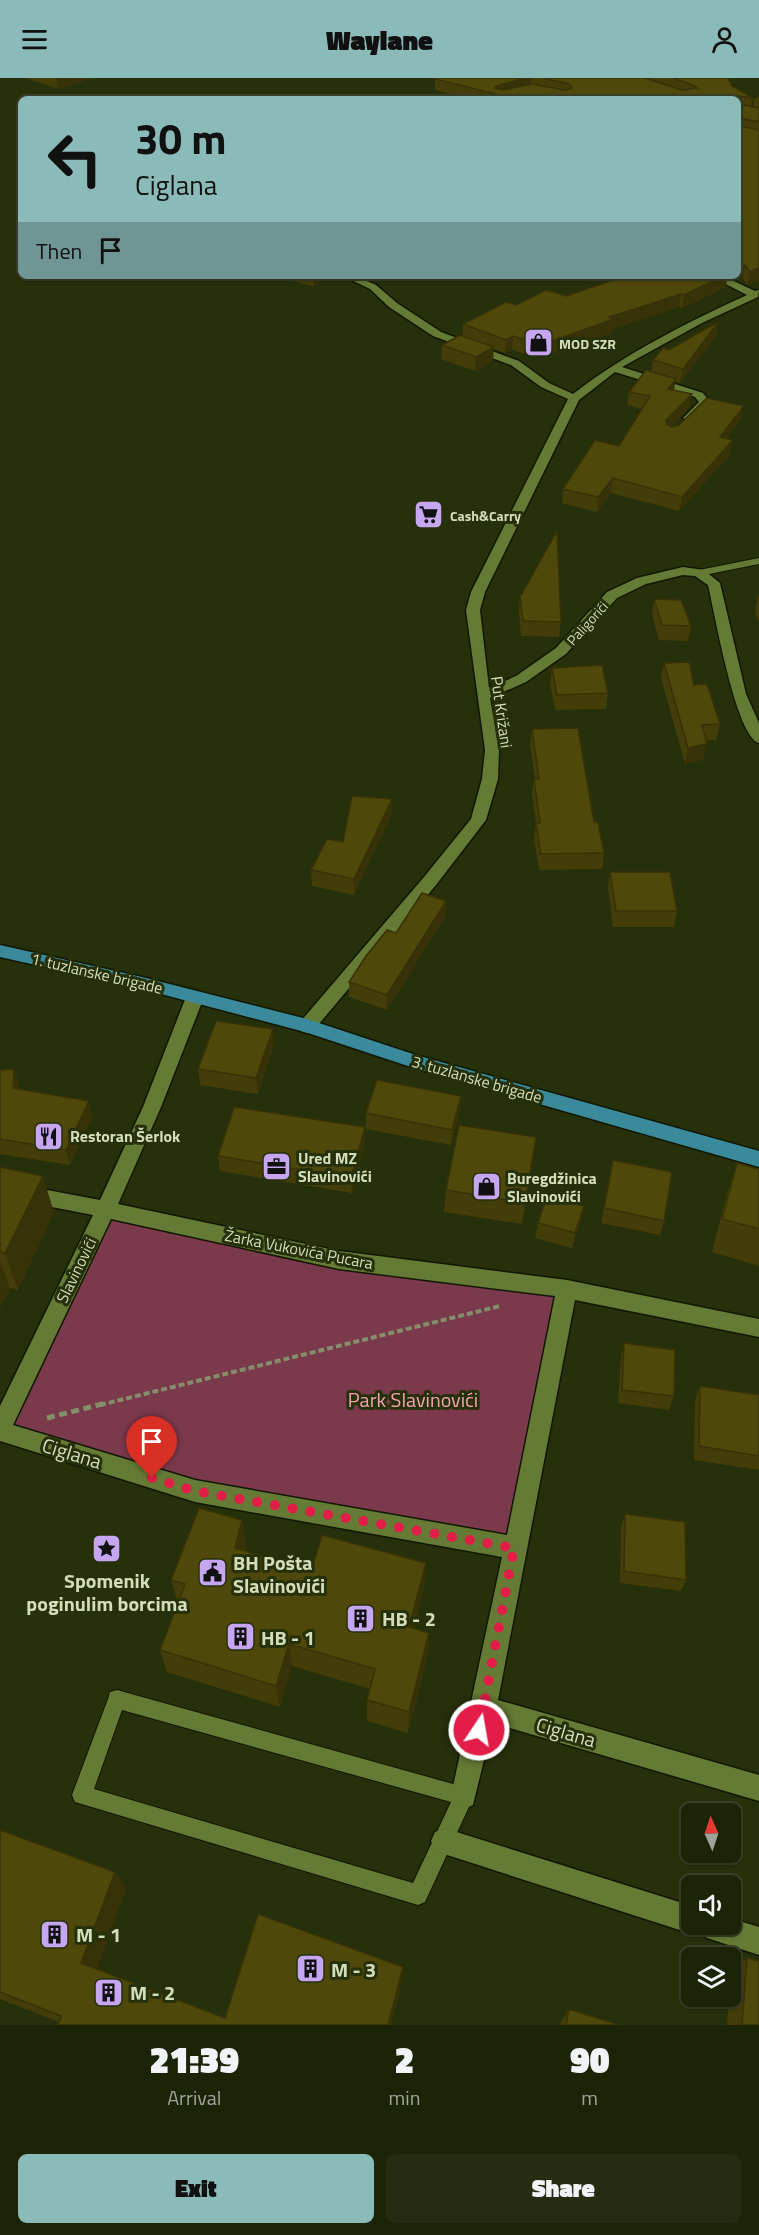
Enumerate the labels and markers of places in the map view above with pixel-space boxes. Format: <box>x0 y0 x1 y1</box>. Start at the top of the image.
shop icon: MOD SZR <box>522 327 554 359</box>
place label: MOD SZR <box>559 333 616 354</box>
supermarket icon: Cash&Carry <box>413 499 445 531</box>
place label: Cash&Carry <box>450 505 521 526</box>
restaurant icon: Restoran Šerlok <box>33 1120 65 1152</box>
place label: Restoran Šerlok <box>70 1124 181 1148</box>
place label: Ured MZ Slavinovići <box>298 1146 372 1188</box>
office icon: Ured MZ Slavinovići <box>261 1151 293 1183</box>
place label: Buregdžinica Slavinovići <box>507 1166 597 1208</box>
shop icon: Buregdžinica Slavinovići <box>470 1171 502 1203</box>
pin <box>126 1416 177 1478</box>
place icon: Spomenik poginulim borcima <box>91 1533 123 1565</box>
place label: BH Pošta Slavinovići <box>233 1547 325 1601</box>
public building icon: BH Pošta Slavinovići <box>196 1557 228 1589</box>
place label: Spomenik poginulim borcima <box>26 1565 188 1619</box>
building icon: HB - 2 <box>345 1602 377 1634</box>
place label: HB - 2 <box>382 1603 436 1634</box>
building icon: HB - 1 <box>224 1621 256 1653</box>
place label: HB - 1 <box>261 1622 315 1653</box>
building icon: M - 1 <box>39 1918 71 1950</box>
place label: M - 1 <box>76 1919 121 1950</box>
building icon: M - 3 <box>294 1953 326 1985</box>
place label: M - 3 <box>331 1954 376 1985</box>
building icon: M - 2 <box>93 1976 125 2008</box>
place label: M - 2 <box>130 1977 175 2008</box>

